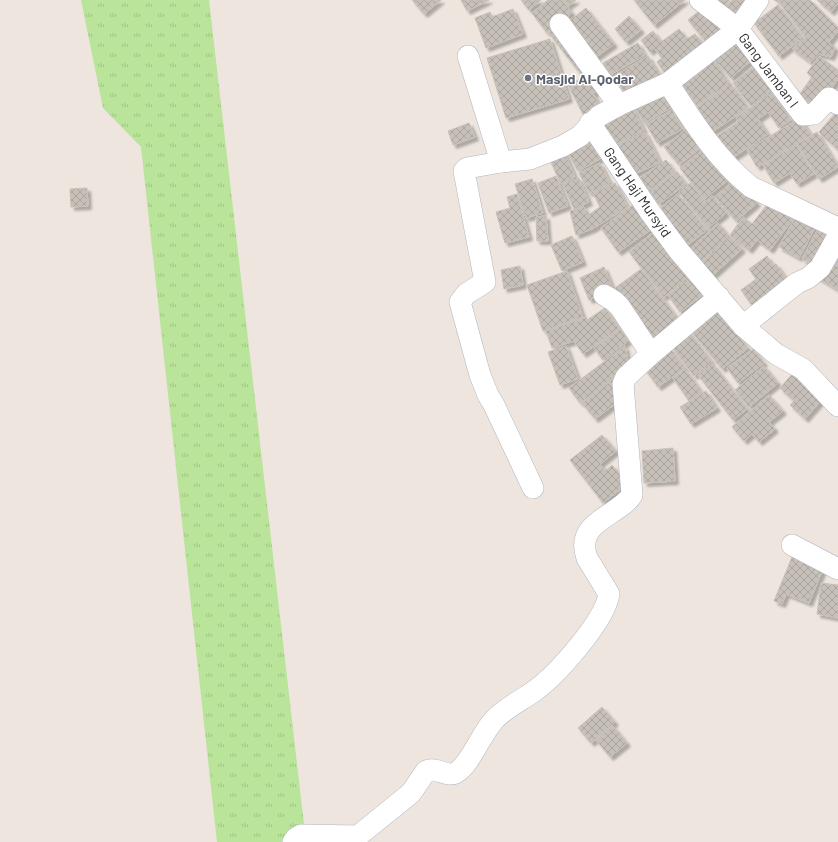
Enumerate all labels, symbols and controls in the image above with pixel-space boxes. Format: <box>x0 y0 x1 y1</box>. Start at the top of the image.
street label: Gang Jamban I <box>735 29 803 111</box>
place label: Masjid Al-Qodar <box>536 70 634 87</box>
marker: Masjid Al-Qodar <box>523 73 533 83</box>
street label: Gang Haji Mursyid <box>601 144 675 240</box>

